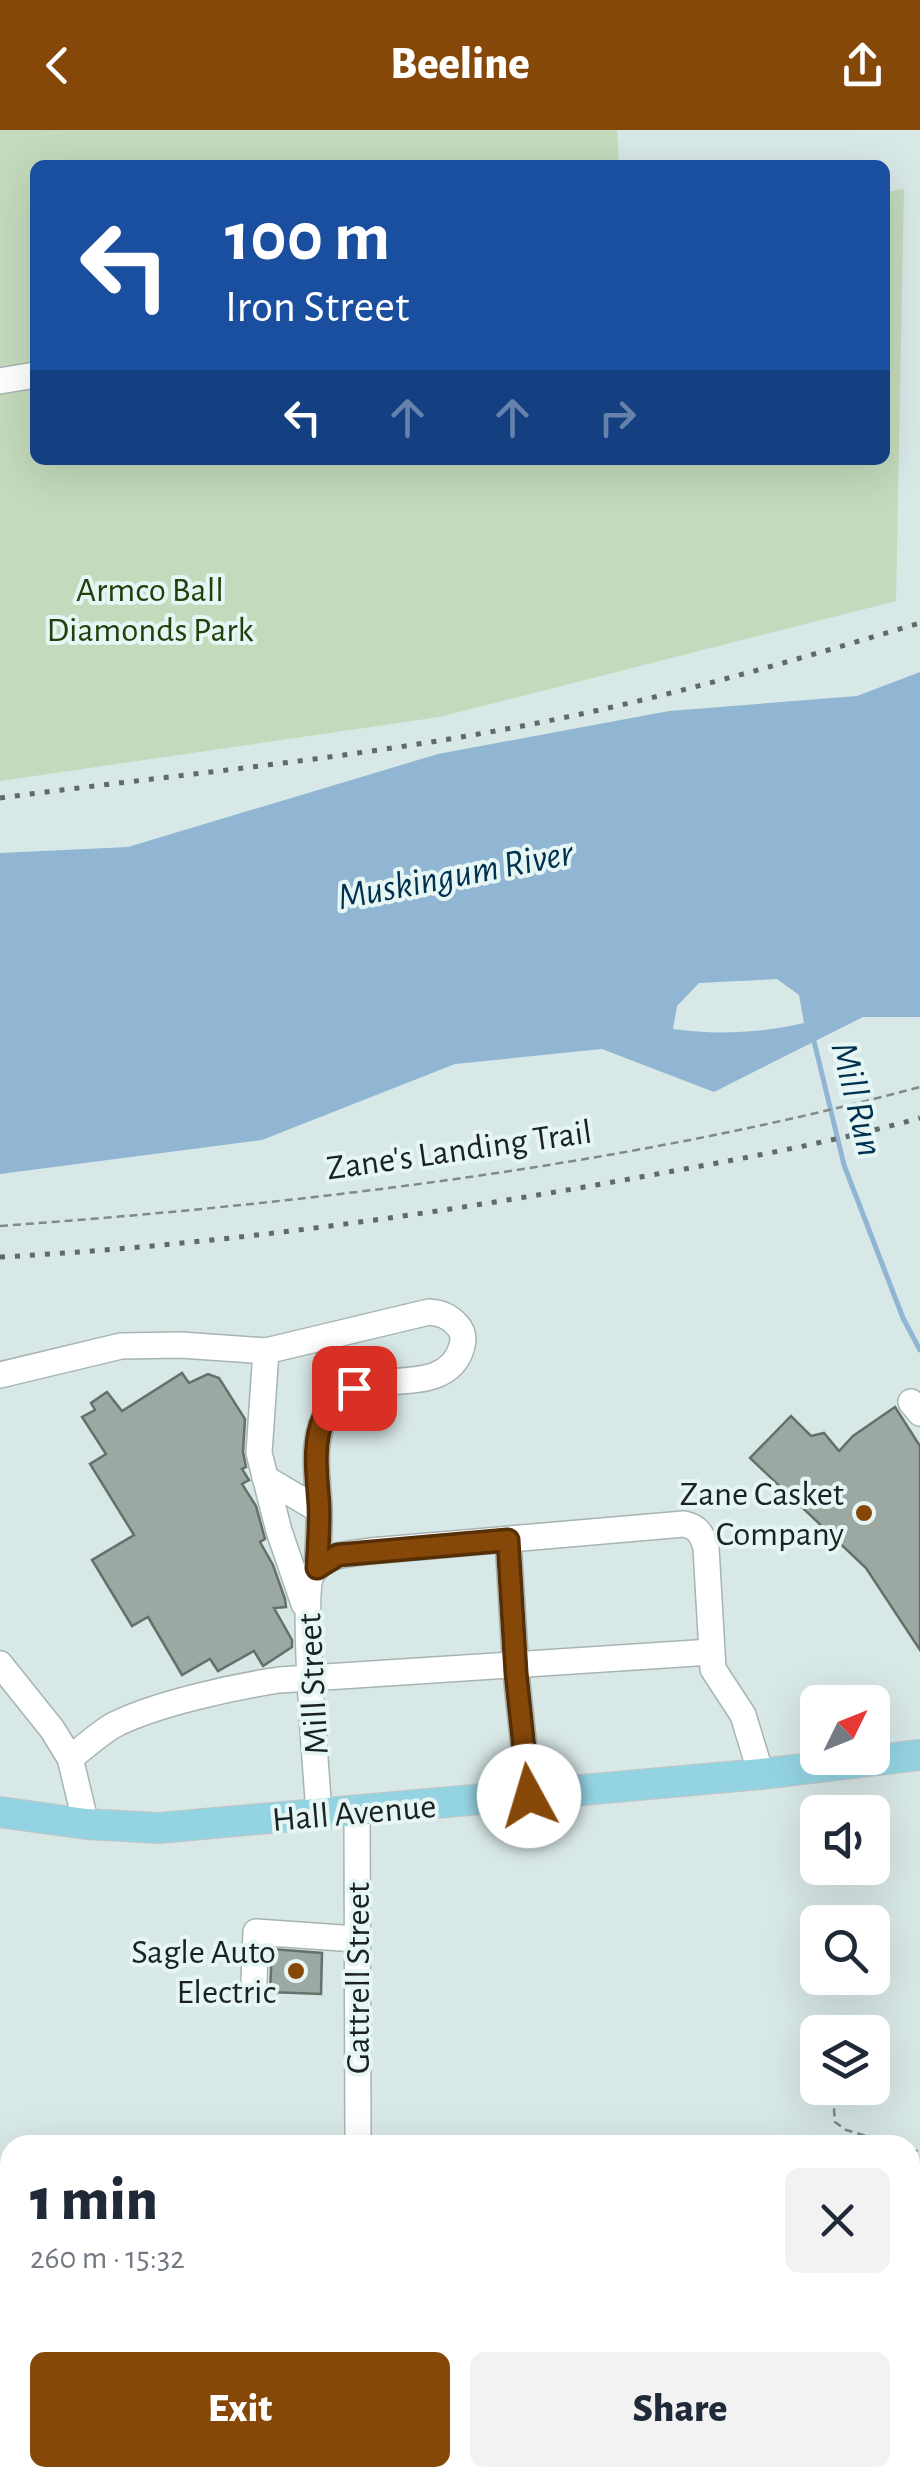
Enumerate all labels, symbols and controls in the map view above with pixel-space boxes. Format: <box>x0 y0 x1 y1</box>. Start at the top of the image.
icon: back <box>30 38 85 93</box>
icon: share <box>835 38 890 93</box>
text: Beeline <box>390 42 530 87</box>
icon: left <box>60 200 190 330</box>
text: 100 m <box>225 203 390 273</box>
text: Iron Street <box>225 285 409 330</box>
icon: left <box>275 390 330 445</box>
icon: ahead <box>380 390 435 445</box>
icon: ahead <box>485 390 540 445</box>
icon: right <box>590 390 645 445</box>
park label: Armco Ball Diamonds Park <box>46 573 254 648</box>
water label: Muskingum River <box>335 834 578 917</box>
water label: Mill Run <box>824 1038 889 1160</box>
street label: Zane's Landing Trail <box>324 1115 594 1186</box>
pin <box>312 1346 397 1431</box>
icon: arrive <box>327 1361 382 1416</box>
place label: Zane Casket Company <box>680 1477 844 1552</box>
marker: Zane Casket Company <box>853 1502 875 1524</box>
street label: Mill Street <box>292 1612 335 1756</box>
north arrow <box>800 1685 890 1775</box>
map controls <box>800 1685 890 2105</box>
position arrow <box>477 1744 581 1848</box>
street label: Hall Avenue <box>271 1789 438 1838</box>
button: sound <box>800 1795 890 1885</box>
street label: Gattrell Street <box>341 1882 376 2074</box>
button: search <box>800 1905 890 1995</box>
place label: Sagle Auto Electric <box>131 1935 276 2010</box>
marker: Sagle Auto Electric <box>285 1960 307 1982</box>
button: layers <box>800 2015 890 2105</box>
button: close <box>785 2168 890 2273</box>
text: 1 min <box>30 2171 158 2231</box>
text: 260 m · 15:32 <box>30 2242 185 2274</box>
button: Exit <box>30 2352 450 2467</box>
button: Share <box>470 2352 890 2467</box>

